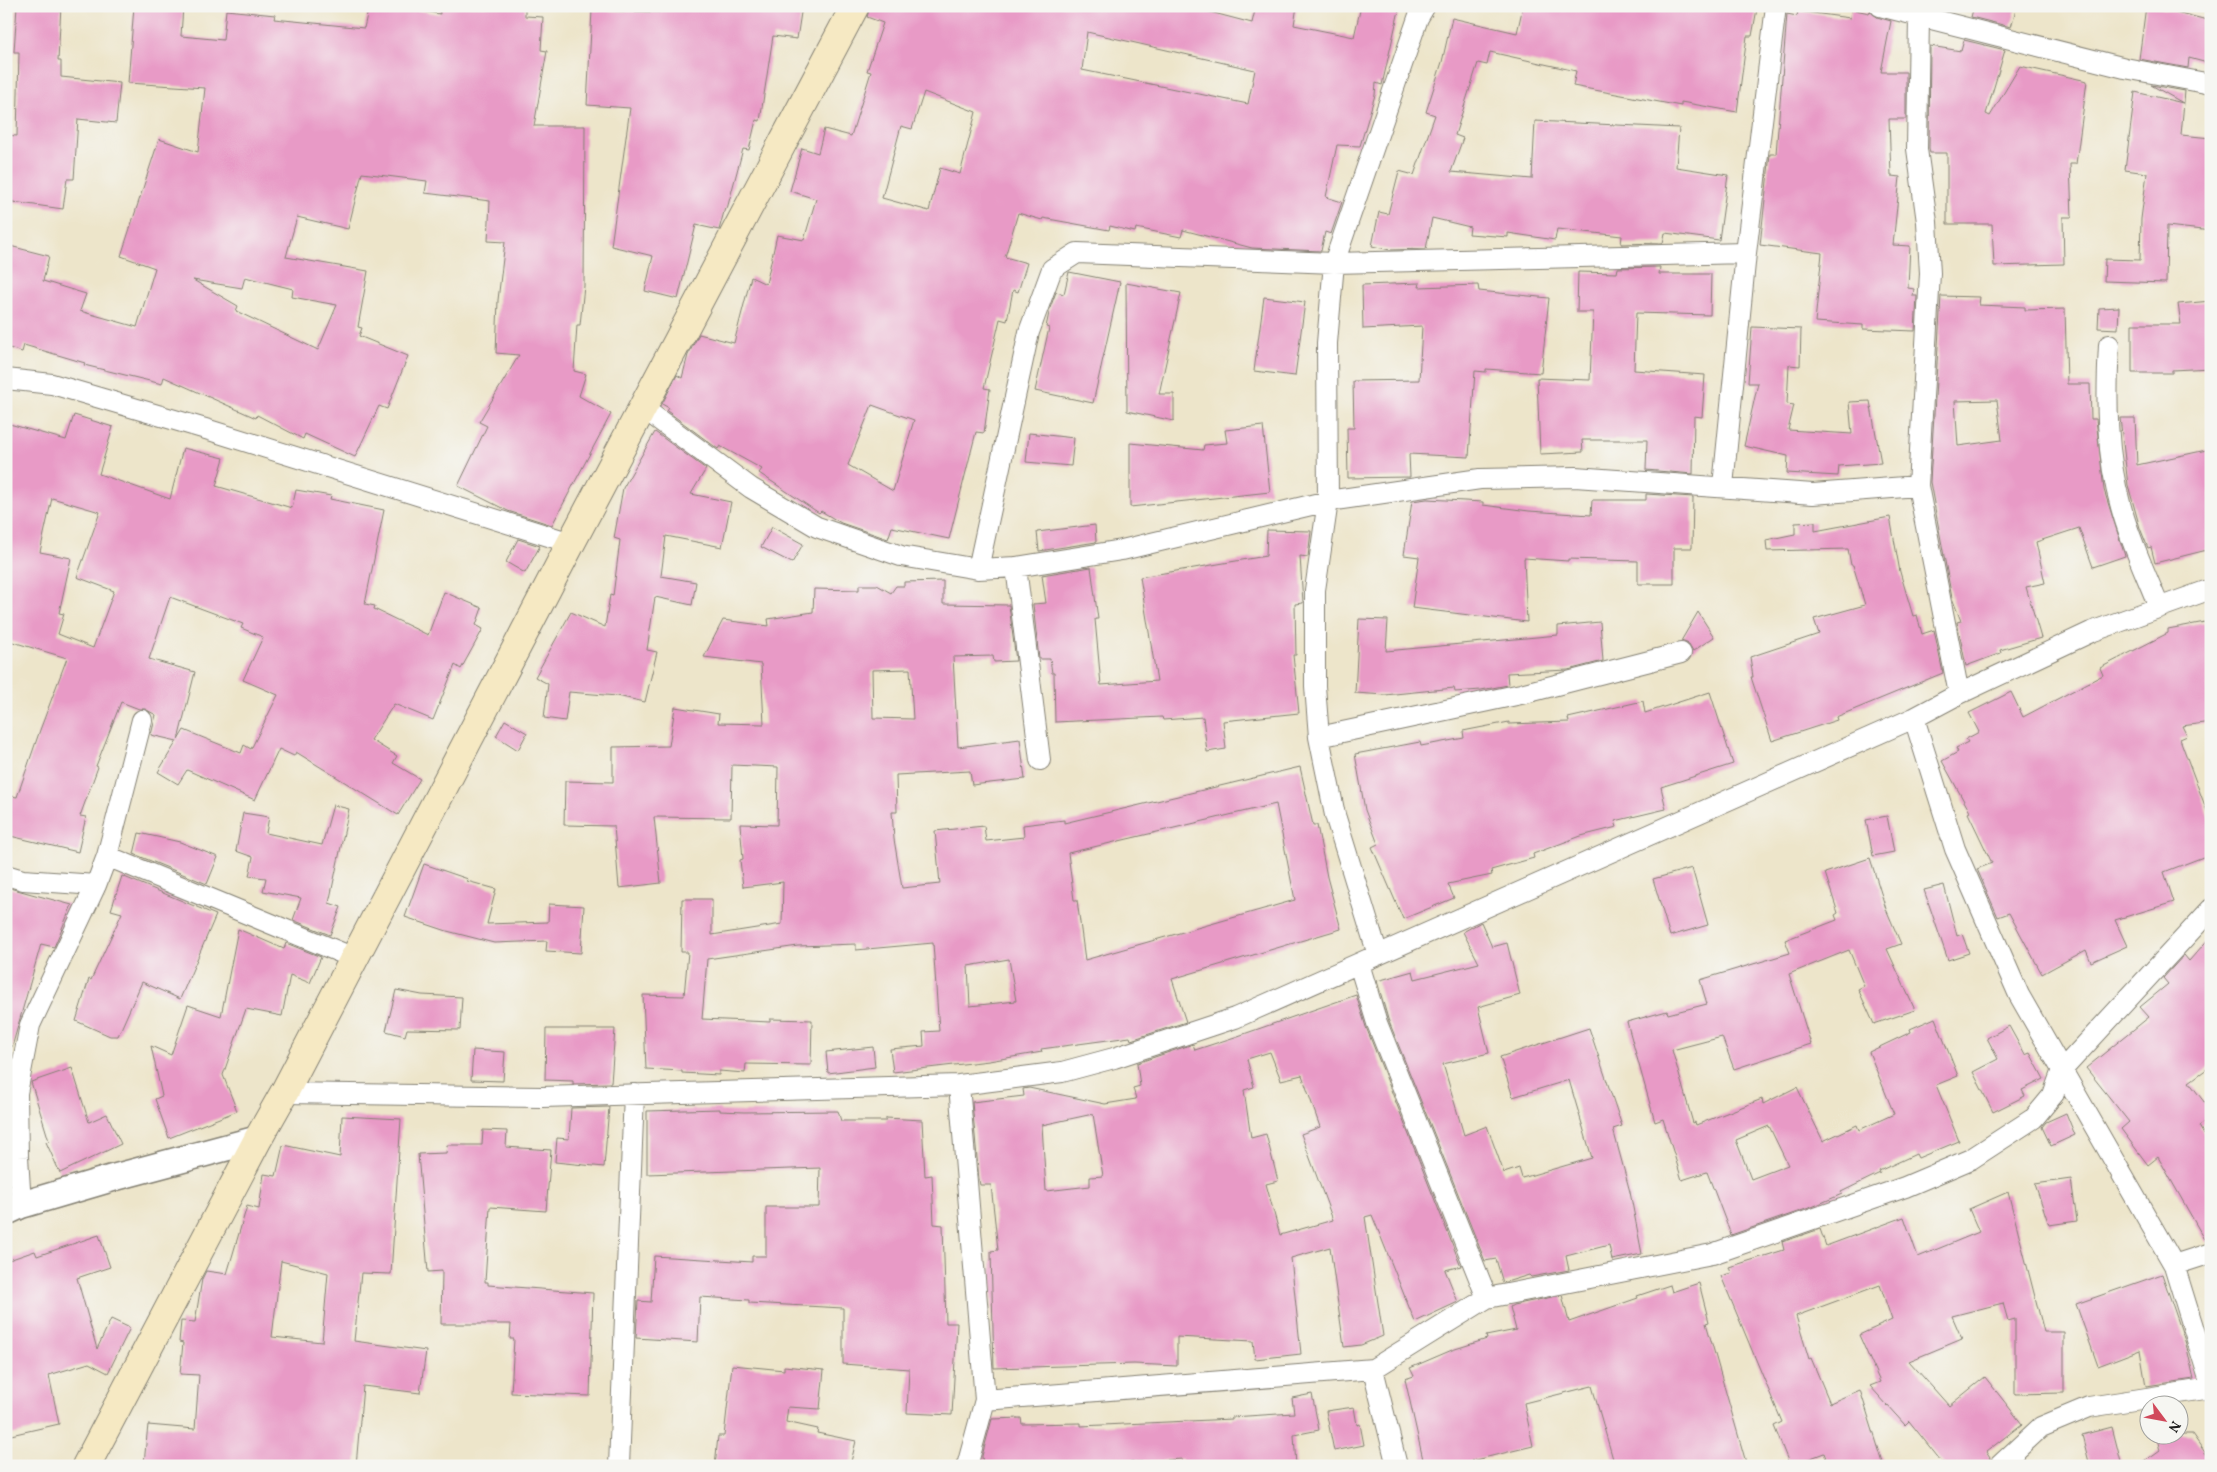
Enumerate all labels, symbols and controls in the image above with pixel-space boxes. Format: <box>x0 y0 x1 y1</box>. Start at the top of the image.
north arrow <box>2140 1394 2190 1444</box>
text: N <box>2163 1417 2185 1435</box>

